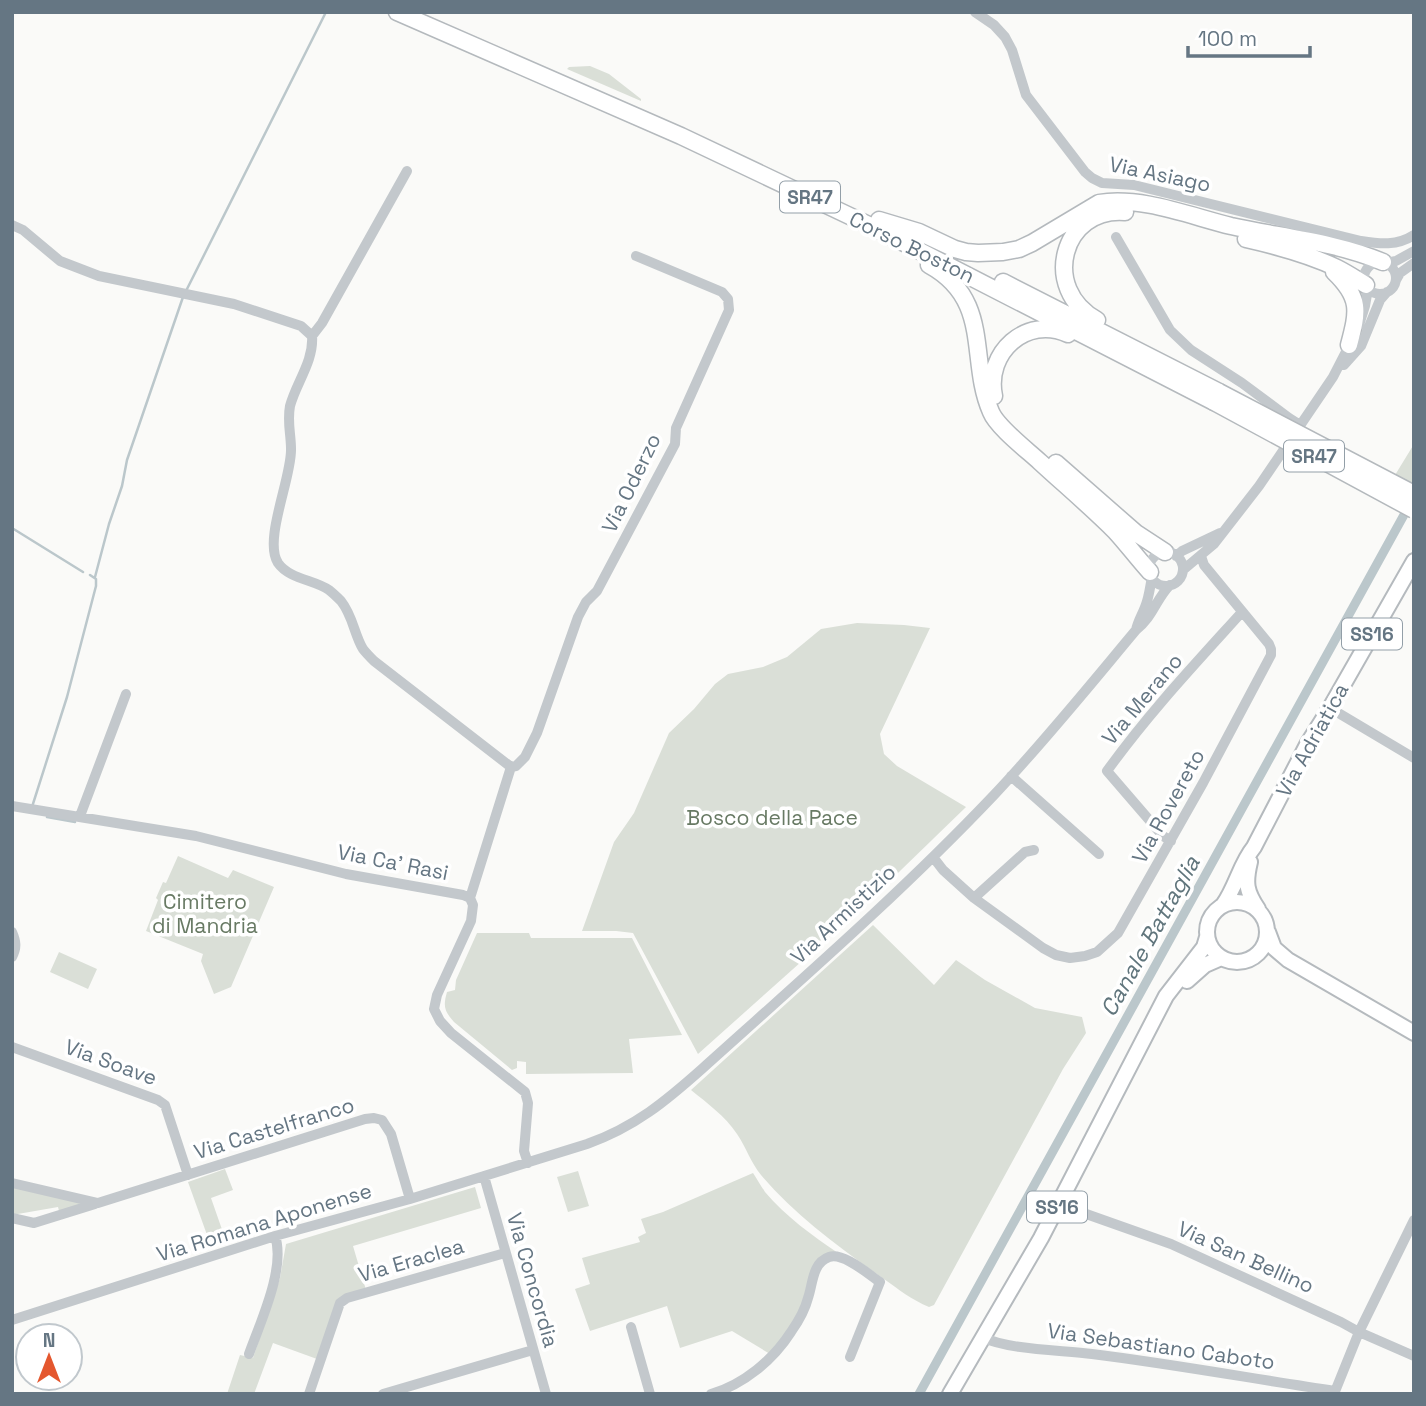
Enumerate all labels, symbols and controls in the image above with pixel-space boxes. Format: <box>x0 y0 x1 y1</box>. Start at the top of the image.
scale bar <box>1188 14 1310 58</box>
text: 100 m <box>1198 25 1257 52</box>
street label: Via Asiago <box>1107 150 1213 198</box>
road number: SR47 <box>780 182 840 212</box>
street label: Corso Boston <box>845 205 979 289</box>
street label: Via Oderzo <box>595 429 667 537</box>
road number: SR47 <box>1284 440 1344 471</box>
road number: SS16 <box>1342 618 1402 650</box>
street label: Via Merano <box>1096 648 1188 750</box>
street label: Via Adriatica <box>1270 678 1354 802</box>
street label: Via Rovereto <box>1126 744 1210 868</box>
park label: Bosco della Pace <box>686 804 858 831</box>
street label: Via Ca' Rasi <box>335 838 451 886</box>
water label: Canale Battaglia <box>1093 850 1207 1022</box>
street label: Via Armistizio <box>785 858 901 970</box>
park label: Cimitero di Mandria <box>152 888 258 939</box>
street label: Via Soave <box>61 1033 161 1091</box>
street label: Via Castelfranco <box>191 1091 357 1165</box>
street label: Via Romana Aponense <box>153 1176 375 1268</box>
road number: SS16 <box>1027 1191 1087 1222</box>
street label: Via Concordia <box>501 1210 565 1350</box>
street label: Via San Bellino <box>1174 1215 1318 1299</box>
street label: Via Eraclea <box>355 1232 467 1288</box>
street label: Via Sebastiano Caboto <box>1046 1317 1276 1375</box>
north arrow <box>14 1322 84 1392</box>
text: N <box>43 1328 55 1353</box>

